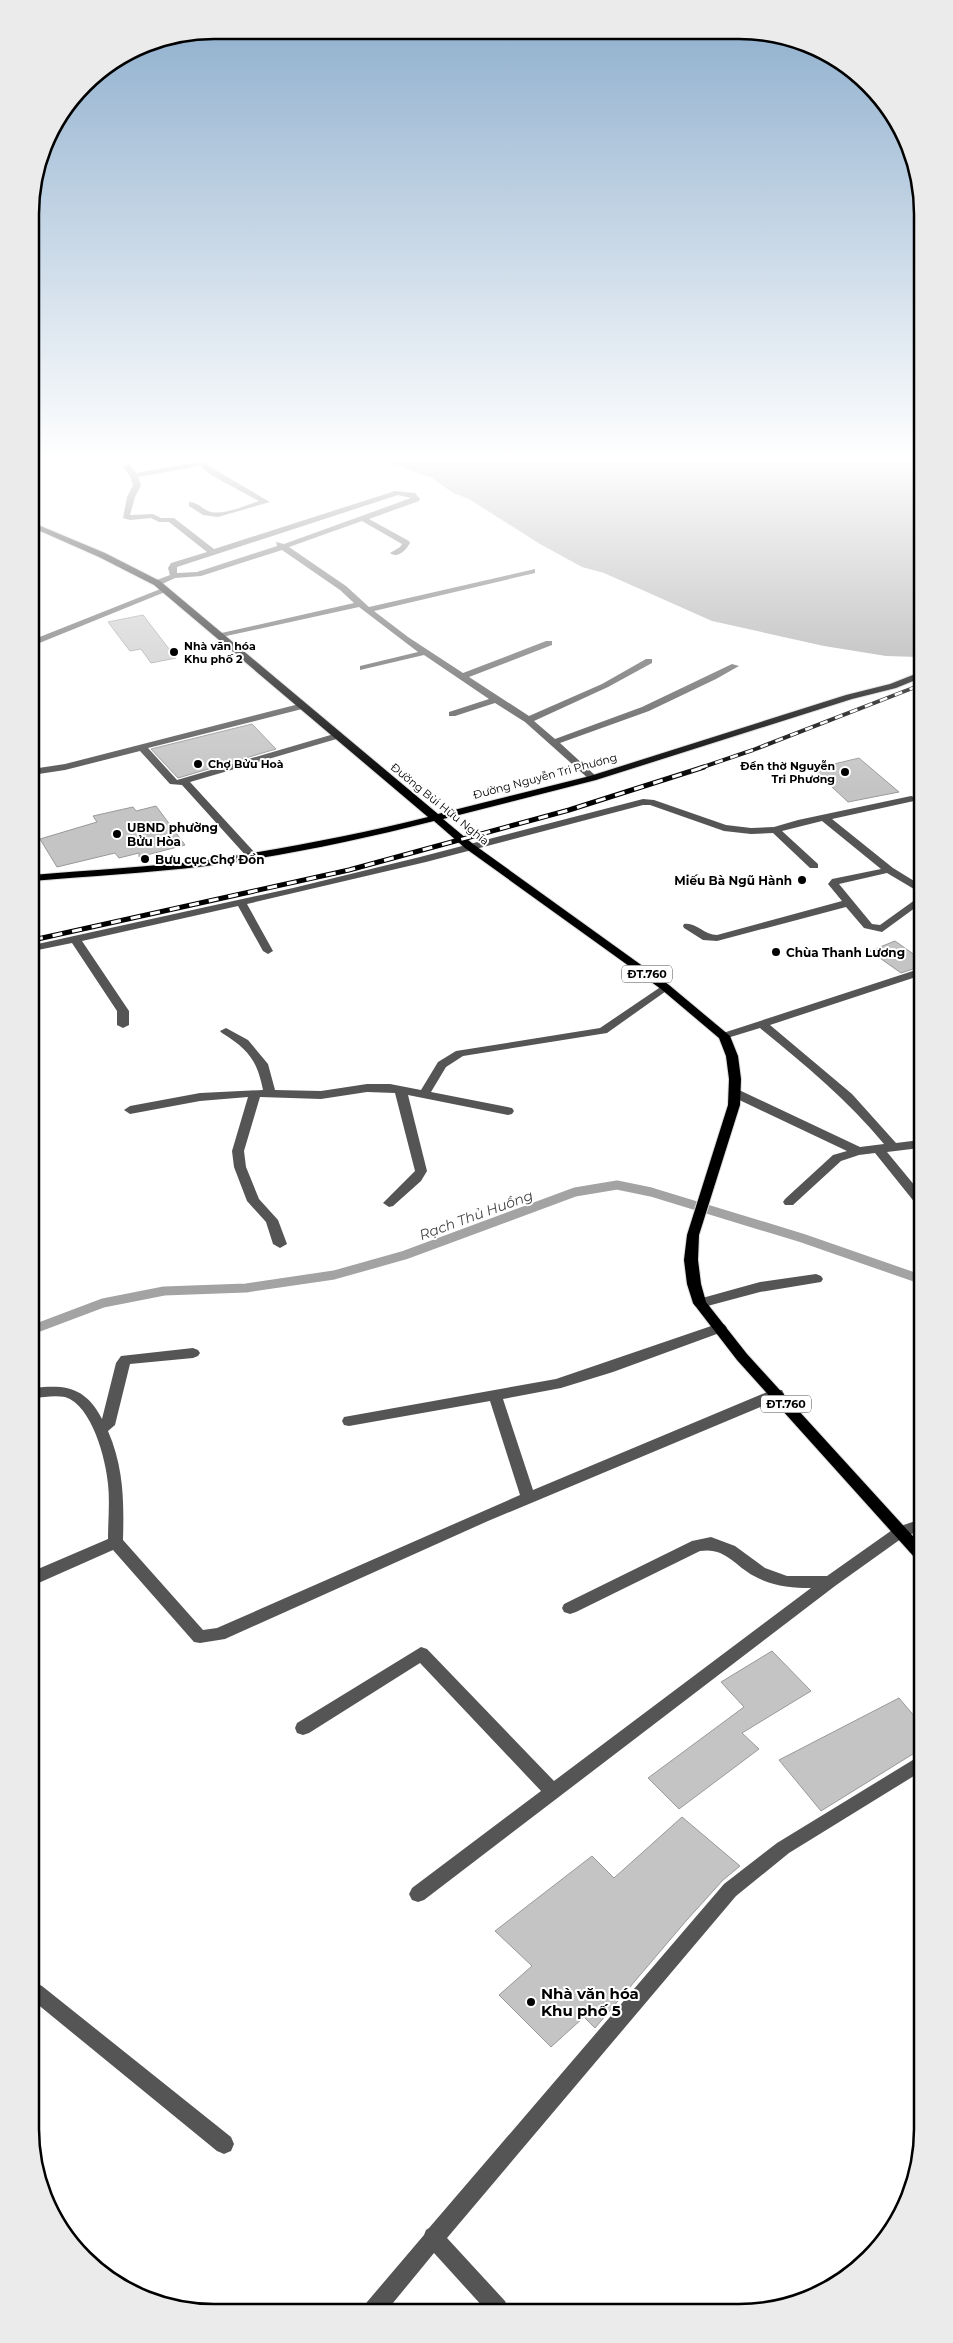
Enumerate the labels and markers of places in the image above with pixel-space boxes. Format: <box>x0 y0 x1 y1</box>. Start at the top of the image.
place label: Nhà văn hóa Khu phố 2 <box>184 639 256 666</box>
marker: Nhà văn hóa Khu phố 2 <box>168 646 180 658</box>
place label: Chợ Bửu Hoà <box>208 757 284 771</box>
marker: Chợ Bửu Hoà <box>192 758 204 770</box>
place label: Đền thờ Nguyễn Tri Phương <box>740 759 835 786</box>
marker: Đền thờ Nguyễn Tri Phương <box>839 766 851 778</box>
place label: UBND phường Bửu Hòa <box>127 820 218 849</box>
marker: UBND phường Bửu Hòa <box>111 828 123 840</box>
place label: Bưu cục Chợ Đồn <box>155 852 264 867</box>
marker: Bưu cục Chợ Đồn <box>139 853 151 865</box>
place label: Miếu Bà Ngũ Hành <box>674 873 792 888</box>
marker: Miếu Bà Ngũ Hành <box>796 874 808 886</box>
place label: Chùa Thanh Lương <box>786 945 905 960</box>
marker: Chùa Thanh Lương <box>770 946 782 958</box>
place label: Nhà văn hóa Khu phố 5 <box>541 1984 639 2020</box>
marker: Nhà văn hóa Khu phố 5 <box>525 1996 537 2008</box>

